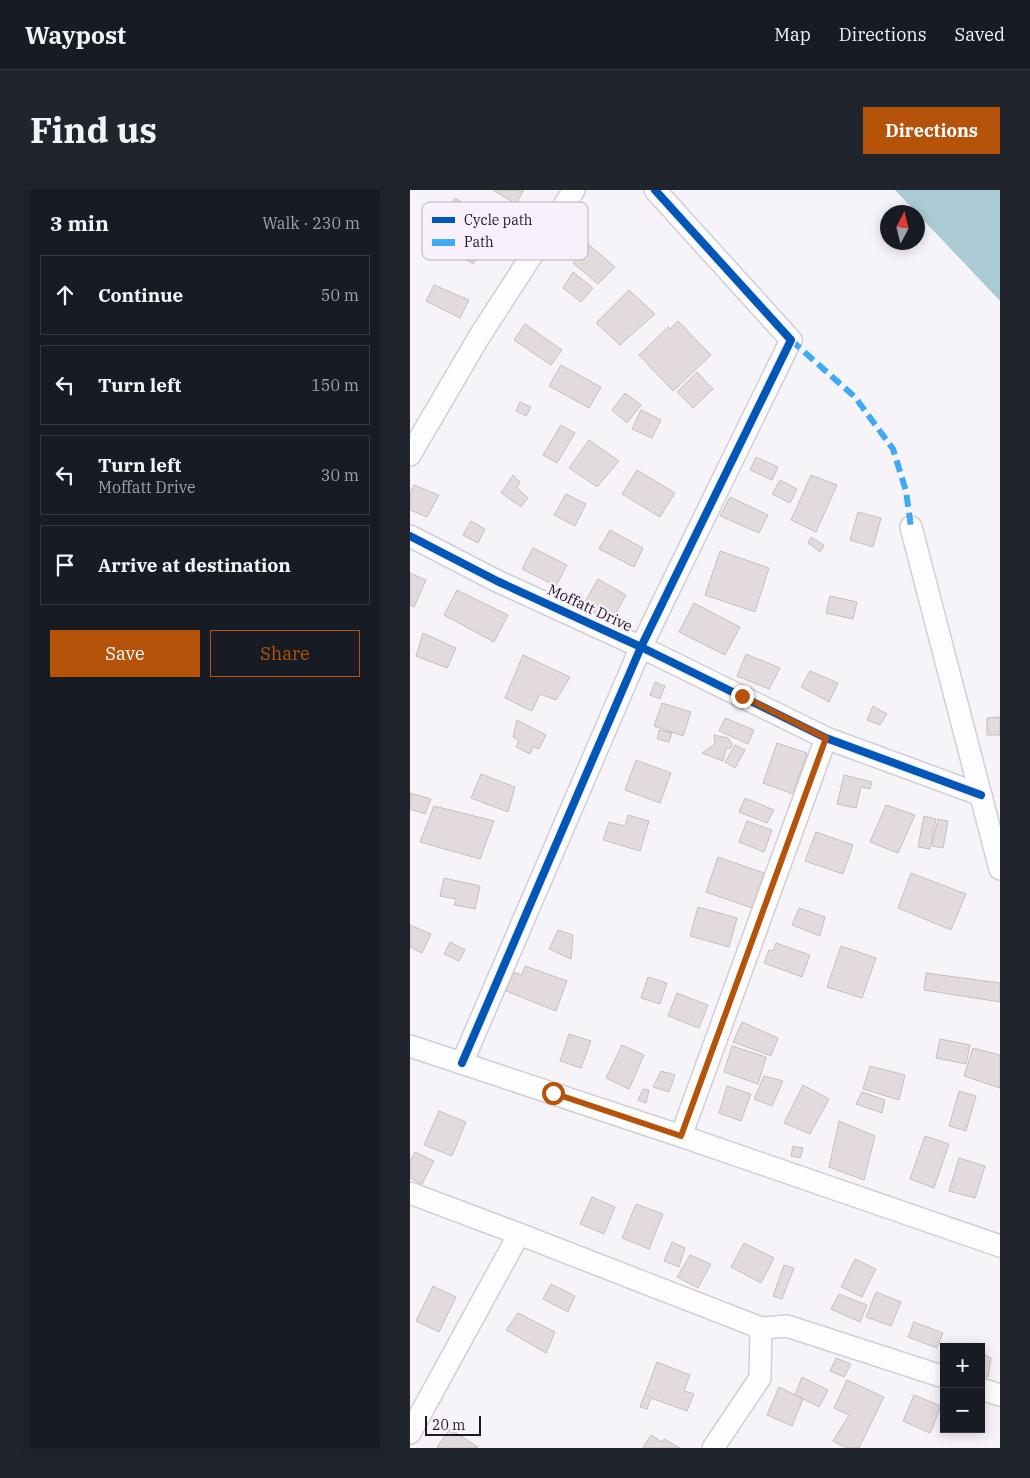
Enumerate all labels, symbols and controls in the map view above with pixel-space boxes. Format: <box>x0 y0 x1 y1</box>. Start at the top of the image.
text: Waypost <box>25 19 126 51</box>
text: Map <box>774 23 811 46</box>
text: Directions <box>839 23 927 46</box>
text: Saved <box>955 23 1005 46</box>
text: Find us <box>30 107 157 153</box>
button: Directions <box>863 107 1000 154</box>
legend <box>422 202 588 260</box>
north arrow <box>880 205 925 250</box>
text: 3 min <box>50 209 109 237</box>
text: Cycle path <box>464 211 533 229</box>
text: Walk · 230 m <box>262 213 360 233</box>
text: Path <box>464 233 494 251</box>
icon: ahead <box>51 281 79 309</box>
text: Continue <box>98 283 183 307</box>
text: 50 m <box>321 285 359 305</box>
icon: left <box>51 371 79 399</box>
text: Turn left <box>98 373 181 397</box>
text: 150 m <box>311 375 359 395</box>
text: Turn left <box>98 453 181 477</box>
icon: left <box>51 461 79 489</box>
text: 30 m <box>321 465 359 485</box>
text: Moffatt Drive <box>98 477 196 497</box>
icon: arrive <box>51 551 79 579</box>
text: Arrive at destination <box>98 553 291 577</box>
street label: Moffatt Drive <box>545 580 636 635</box>
button: Save <box>50 630 200 677</box>
button: Share <box>210 630 360 677</box>
route end <box>731 685 754 708</box>
route start <box>542 1082 565 1105</box>
map controls <box>940 1343 985 1433</box>
button: + <box>940 1343 985 1388</box>
button: − <box>940 1388 985 1433</box>
scale bar <box>425 1413 481 1436</box>
text: 20 m <box>432 1416 465 1434</box>

